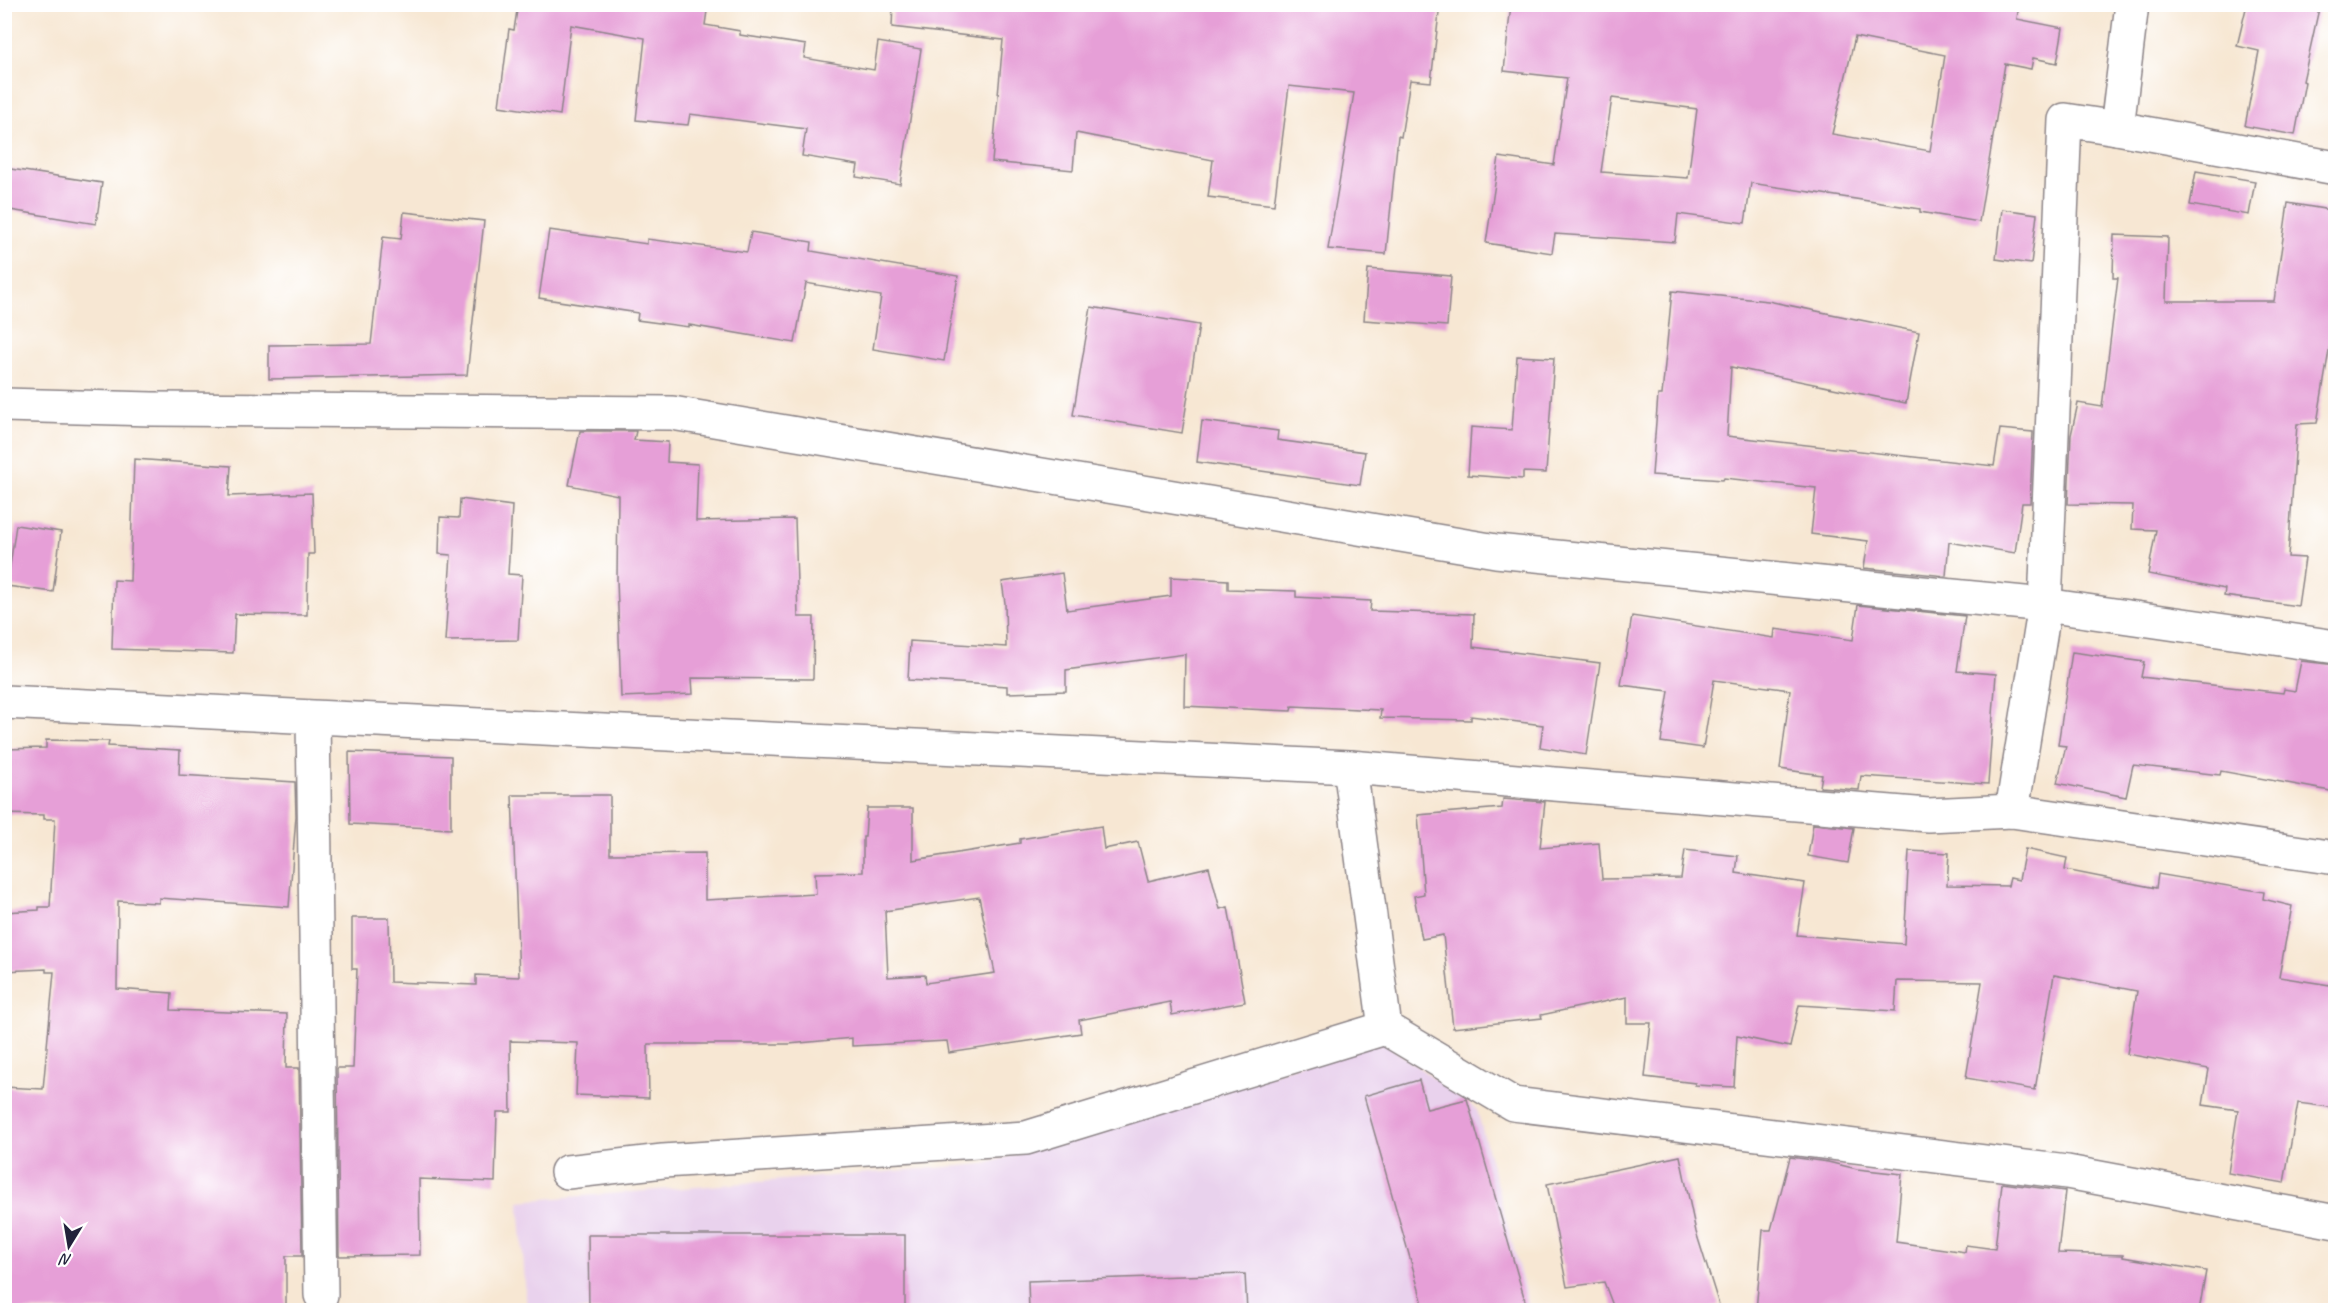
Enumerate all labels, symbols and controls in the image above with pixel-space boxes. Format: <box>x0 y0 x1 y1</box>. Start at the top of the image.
north arrow <box>39 1216 99 1276</box>
text: N <box>57 1248 73 1271</box>

